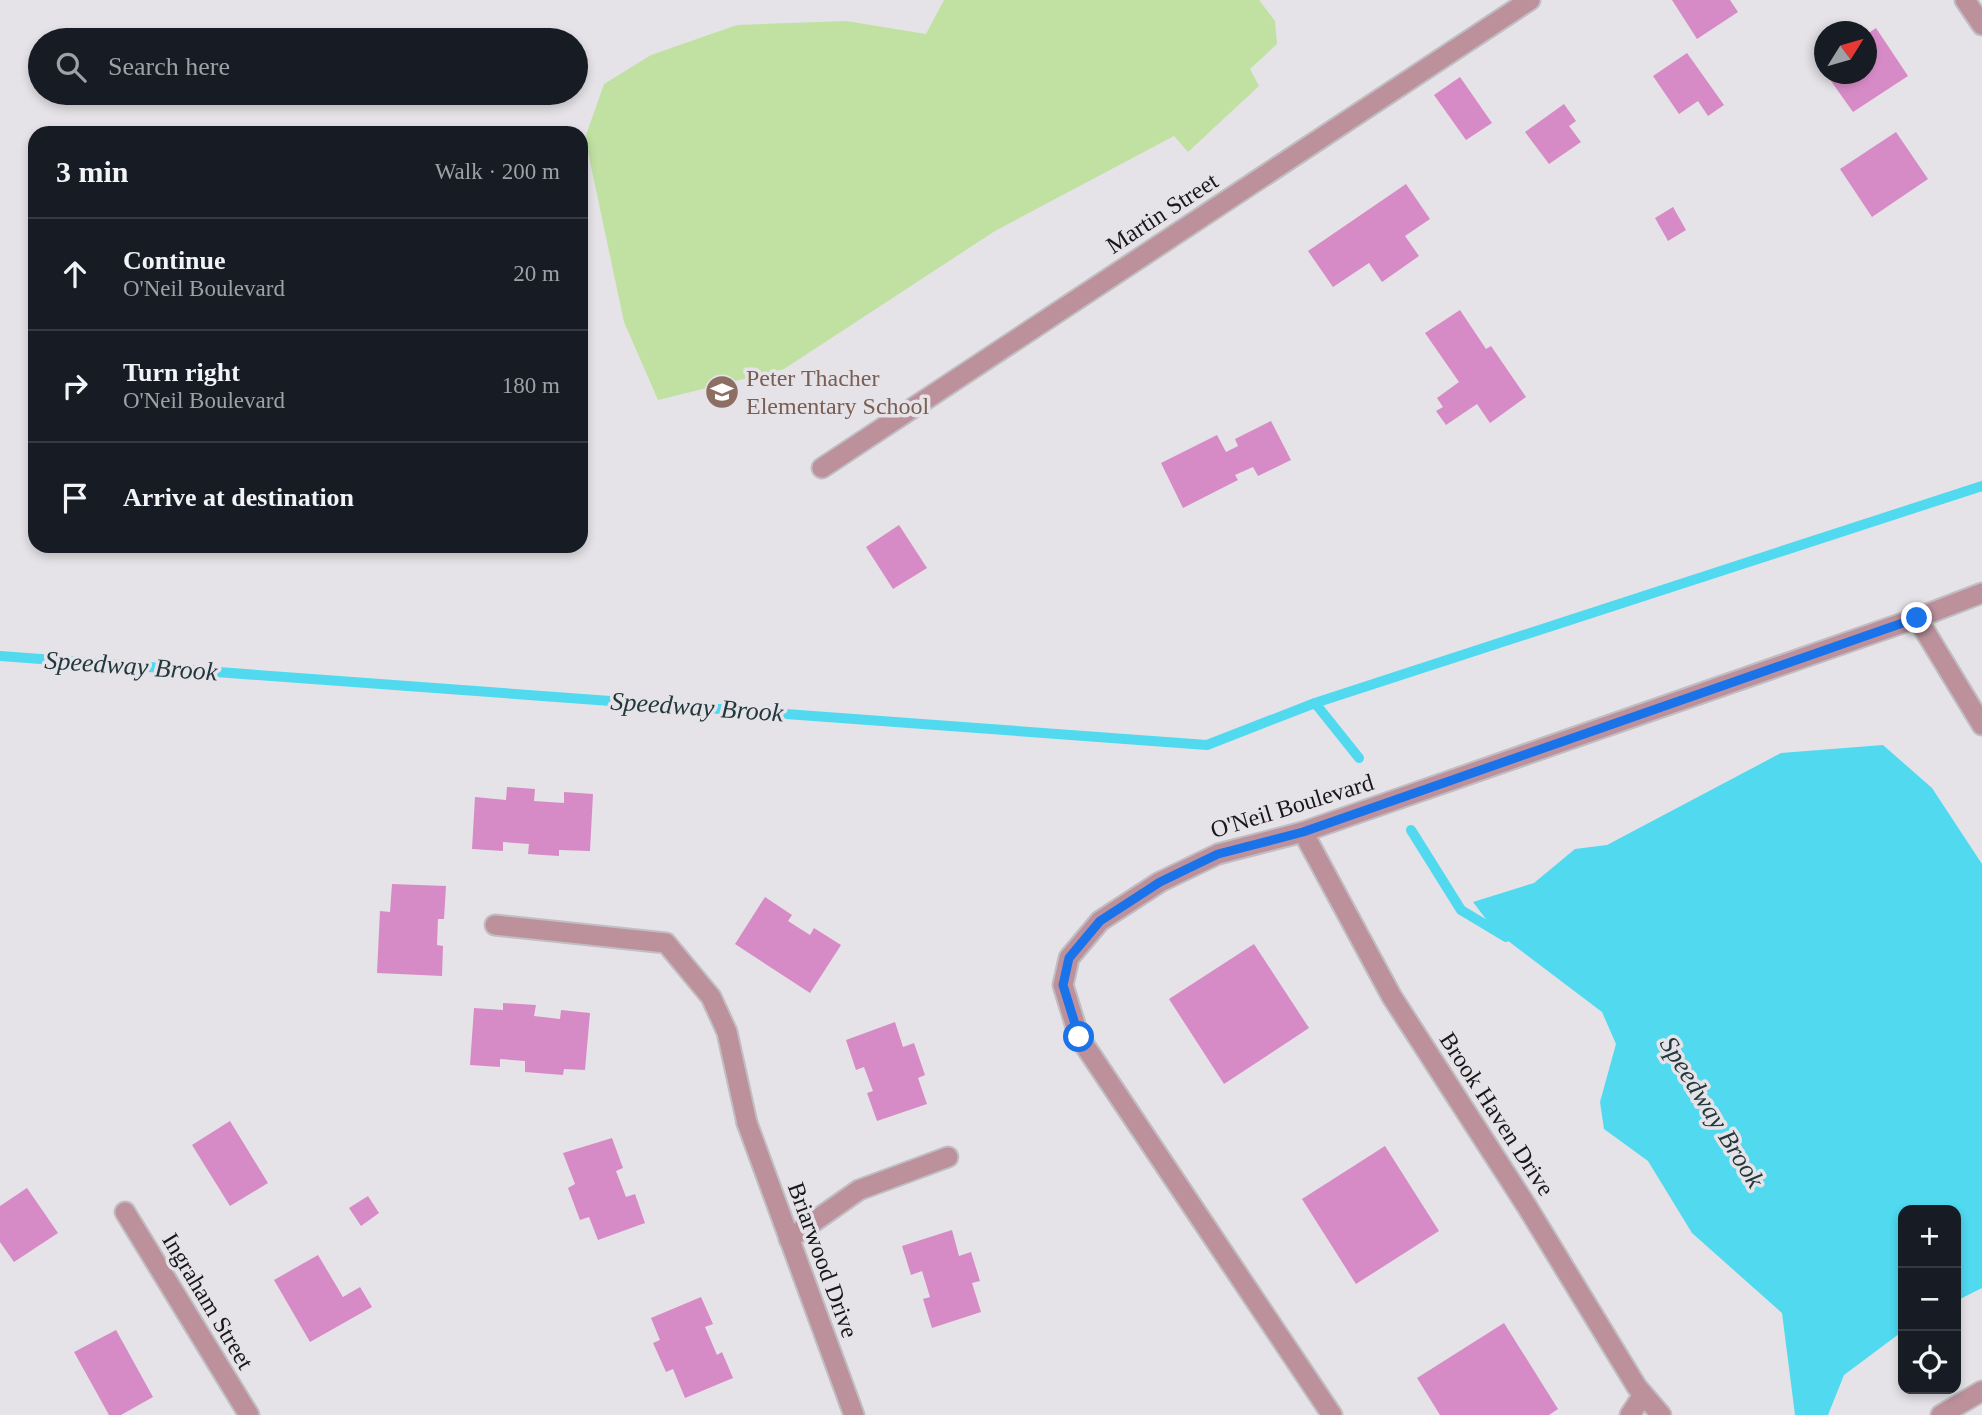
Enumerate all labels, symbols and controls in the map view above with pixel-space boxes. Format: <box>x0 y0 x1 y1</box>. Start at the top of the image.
north arrow <box>1814 21 1877 84</box>
search box <box>28 28 588 105</box>
icon: search <box>52 48 90 86</box>
text: Search here <box>108 52 230 81</box>
text: 3 min <box>56 155 129 188</box>
text: Walk · 200 m <box>435 159 560 184</box>
street label: Martin Street <box>1102 167 1223 259</box>
text: Continue <box>123 246 226 275</box>
icon: ahead <box>56 255 94 293</box>
text: 20 m <box>513 261 560 286</box>
text: O'Neil Boulevard <box>123 276 285 301</box>
text: Turn right <box>123 358 240 387</box>
place label: Peter Thacher Elementary School <box>746 365 930 419</box>
icon: right <box>56 367 94 405</box>
text: 180 m <box>502 373 560 398</box>
school or university icon: Peter Thacher Elementary School <box>703 373 741 411</box>
text: O'Neil Boulevard <box>123 388 285 413</box>
icon: arrive <box>56 479 94 517</box>
text: Arrive at destination <box>123 483 354 512</box>
route end <box>1901 602 1932 633</box>
water label: Speedway Brook <box>44 645 219 687</box>
water label: Speedway Brook <box>610 686 785 728</box>
street label: O'Neil Boulevard <box>1207 769 1377 843</box>
route start <box>1063 1021 1094 1052</box>
street label: Brook Haven Drive <box>1435 1028 1559 1200</box>
water label: Speedway Brook <box>1654 1031 1770 1193</box>
street label: Briarwood Drive <box>783 1179 863 1341</box>
map controls <box>1898 1205 1961 1394</box>
button: + <box>1898 1205 1961 1268</box>
street label: Ingraham Street <box>157 1228 259 1374</box>
button: − <box>1898 1268 1961 1331</box>
button: locate <box>1898 1331 1961 1394</box>

